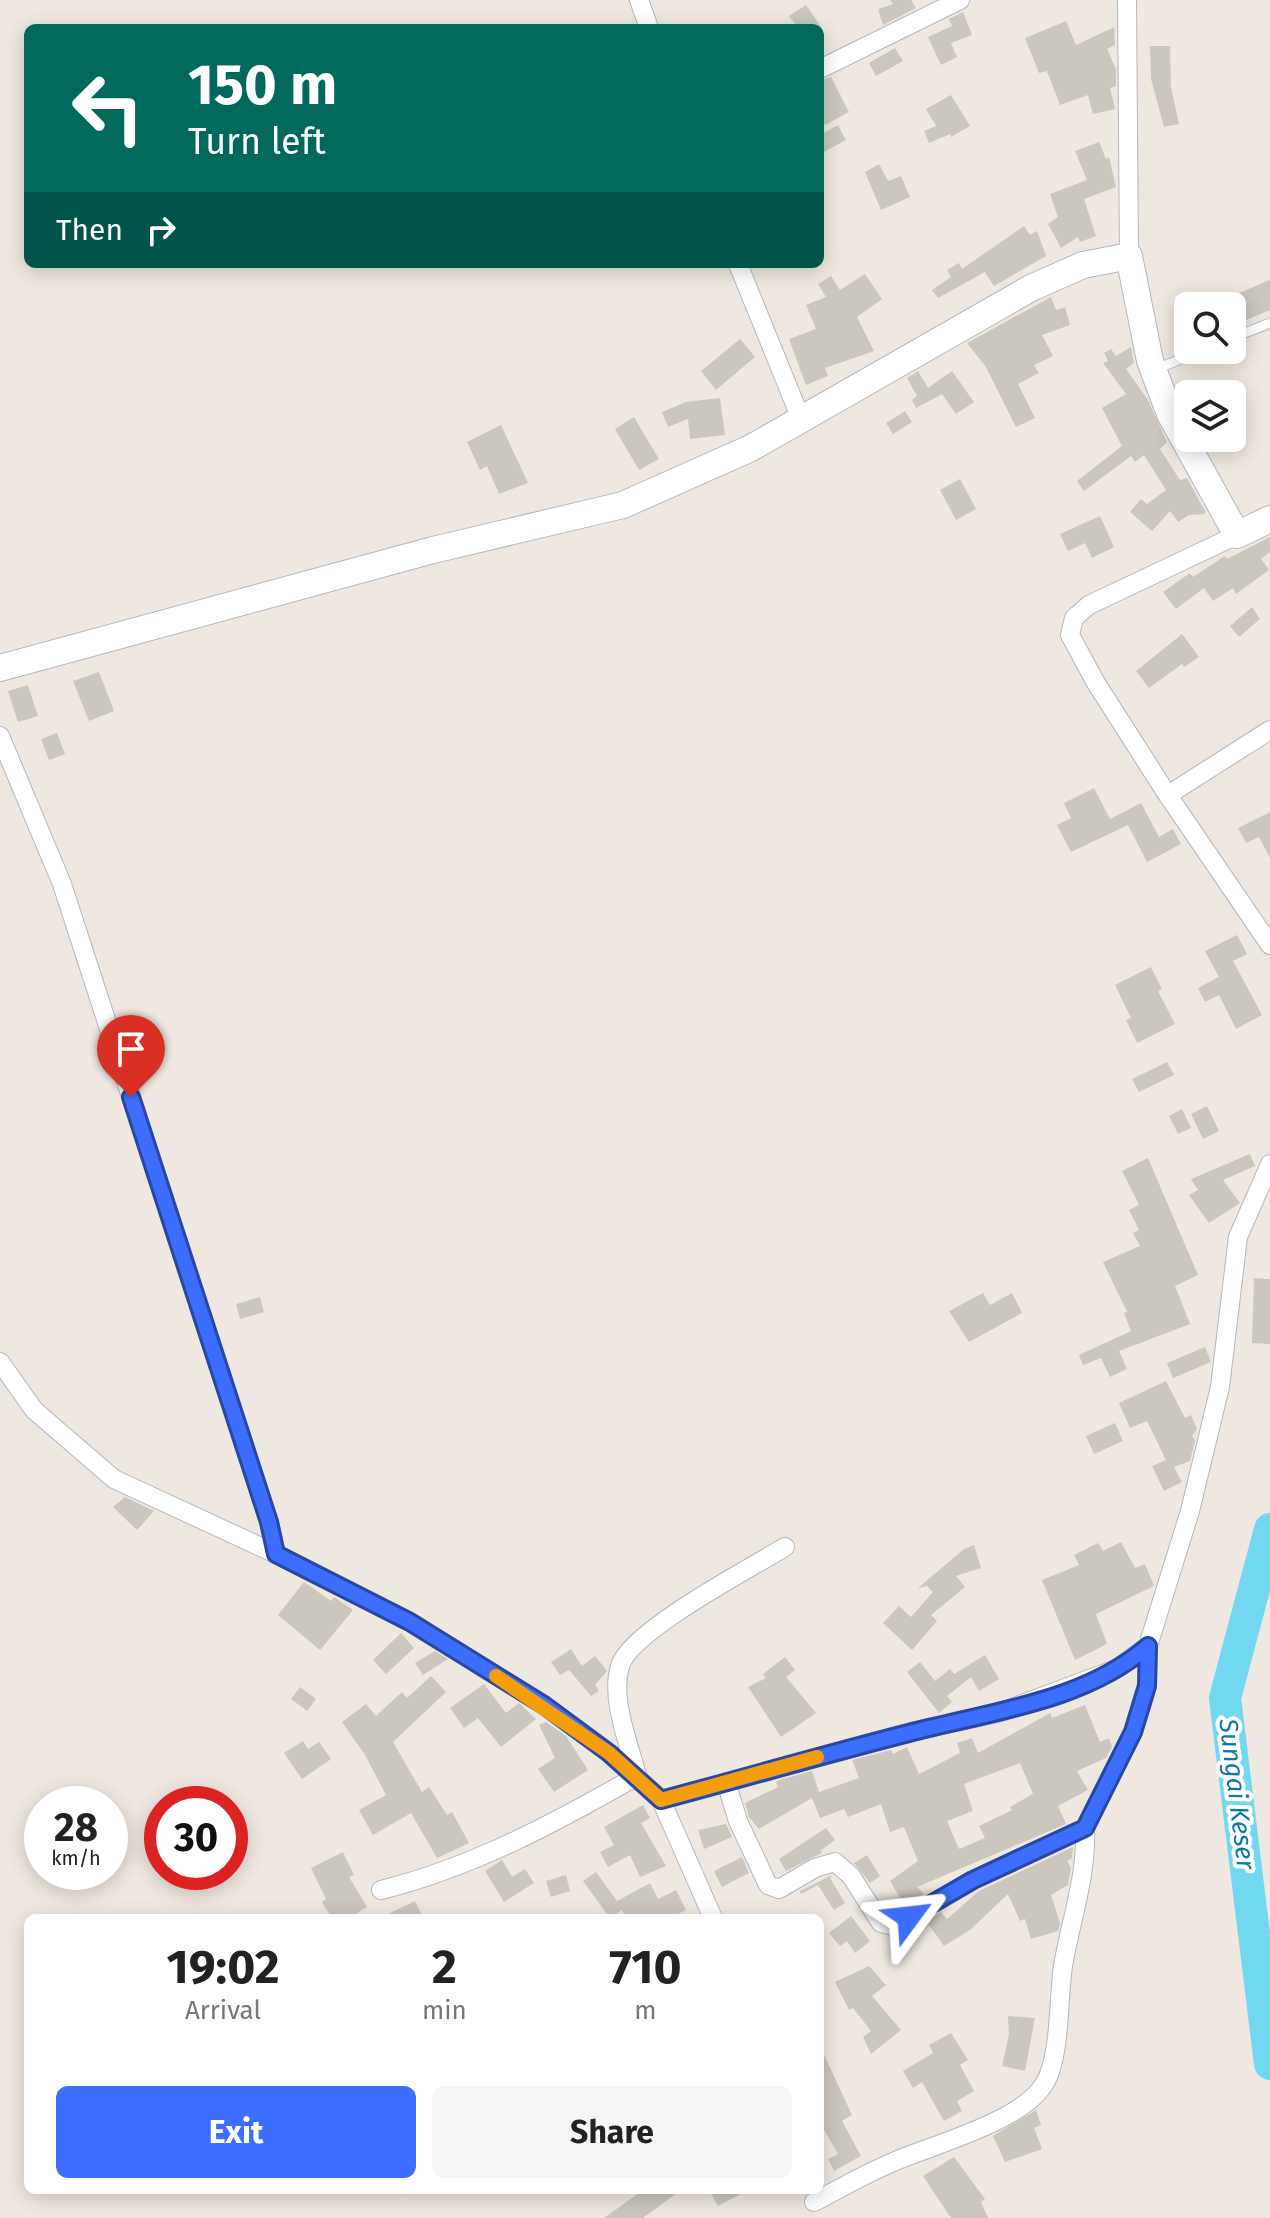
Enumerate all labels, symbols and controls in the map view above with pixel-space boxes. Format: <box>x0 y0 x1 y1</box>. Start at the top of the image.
text: 150 m <box>188 52 337 119</box>
icon: left <box>56 56 160 160</box>
text: Turn left <box>188 120 326 164</box>
icon: right <box>139 208 183 252</box>
text: Then <box>56 212 123 248</box>
map controls <box>1174 292 1246 452</box>
button: search <box>1174 292 1246 364</box>
button: layers <box>1174 380 1246 452</box>
pin <box>97 1015 165 1097</box>
icon: arrive <box>109 1027 153 1071</box>
water label: Sungai Keser <box>1212 1716 1262 1872</box>
speed limit sign: 30 <box>144 1786 248 1890</box>
text: 28 <box>54 1804 98 1852</box>
text: km/h <box>51 1846 101 1870</box>
position arrow <box>867 1875 951 1959</box>
text: 19:02 <box>166 1938 280 1996</box>
text: 2 <box>432 1938 457 1996</box>
text: 710 <box>609 1938 682 1996</box>
text: Arrival <box>185 1995 261 2026</box>
text: min <box>422 1995 467 2026</box>
text: m <box>634 1995 657 2026</box>
button: Exit <box>56 2086 416 2178</box>
button: Share <box>432 2086 792 2178</box>

